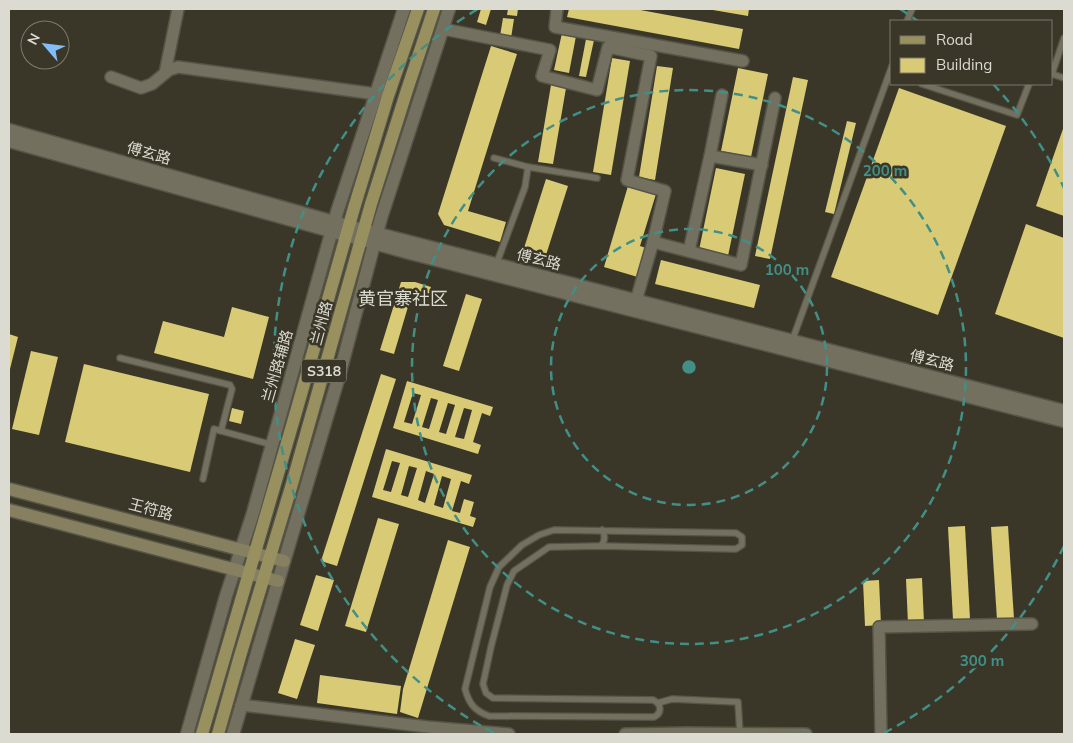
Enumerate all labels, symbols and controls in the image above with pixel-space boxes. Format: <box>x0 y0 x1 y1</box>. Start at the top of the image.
north arrow <box>20 20 70 70</box>
legend <box>890 20 1053 85</box>
text: N <box>23 30 44 48</box>
text: Road <box>936 30 973 49</box>
text: Building <box>936 55 992 74</box>
street label: 傅玄路 <box>125 138 173 168</box>
text: 200 m <box>863 161 907 180</box>
street label: 傅玄路 <box>515 244 563 274</box>
text: 100 m <box>765 260 809 279</box>
district label: 黄官寨社区 <box>358 287 448 310</box>
street label: 兰州路 <box>306 299 336 347</box>
street label: 兰州路辅路 <box>258 327 296 405</box>
street label: 傅玄路 <box>908 345 956 375</box>
centre of rings <box>680 358 698 376</box>
road number: S318 <box>302 360 346 382</box>
street label: 王符路 <box>127 494 175 524</box>
text: 300 m <box>960 651 1004 670</box>

